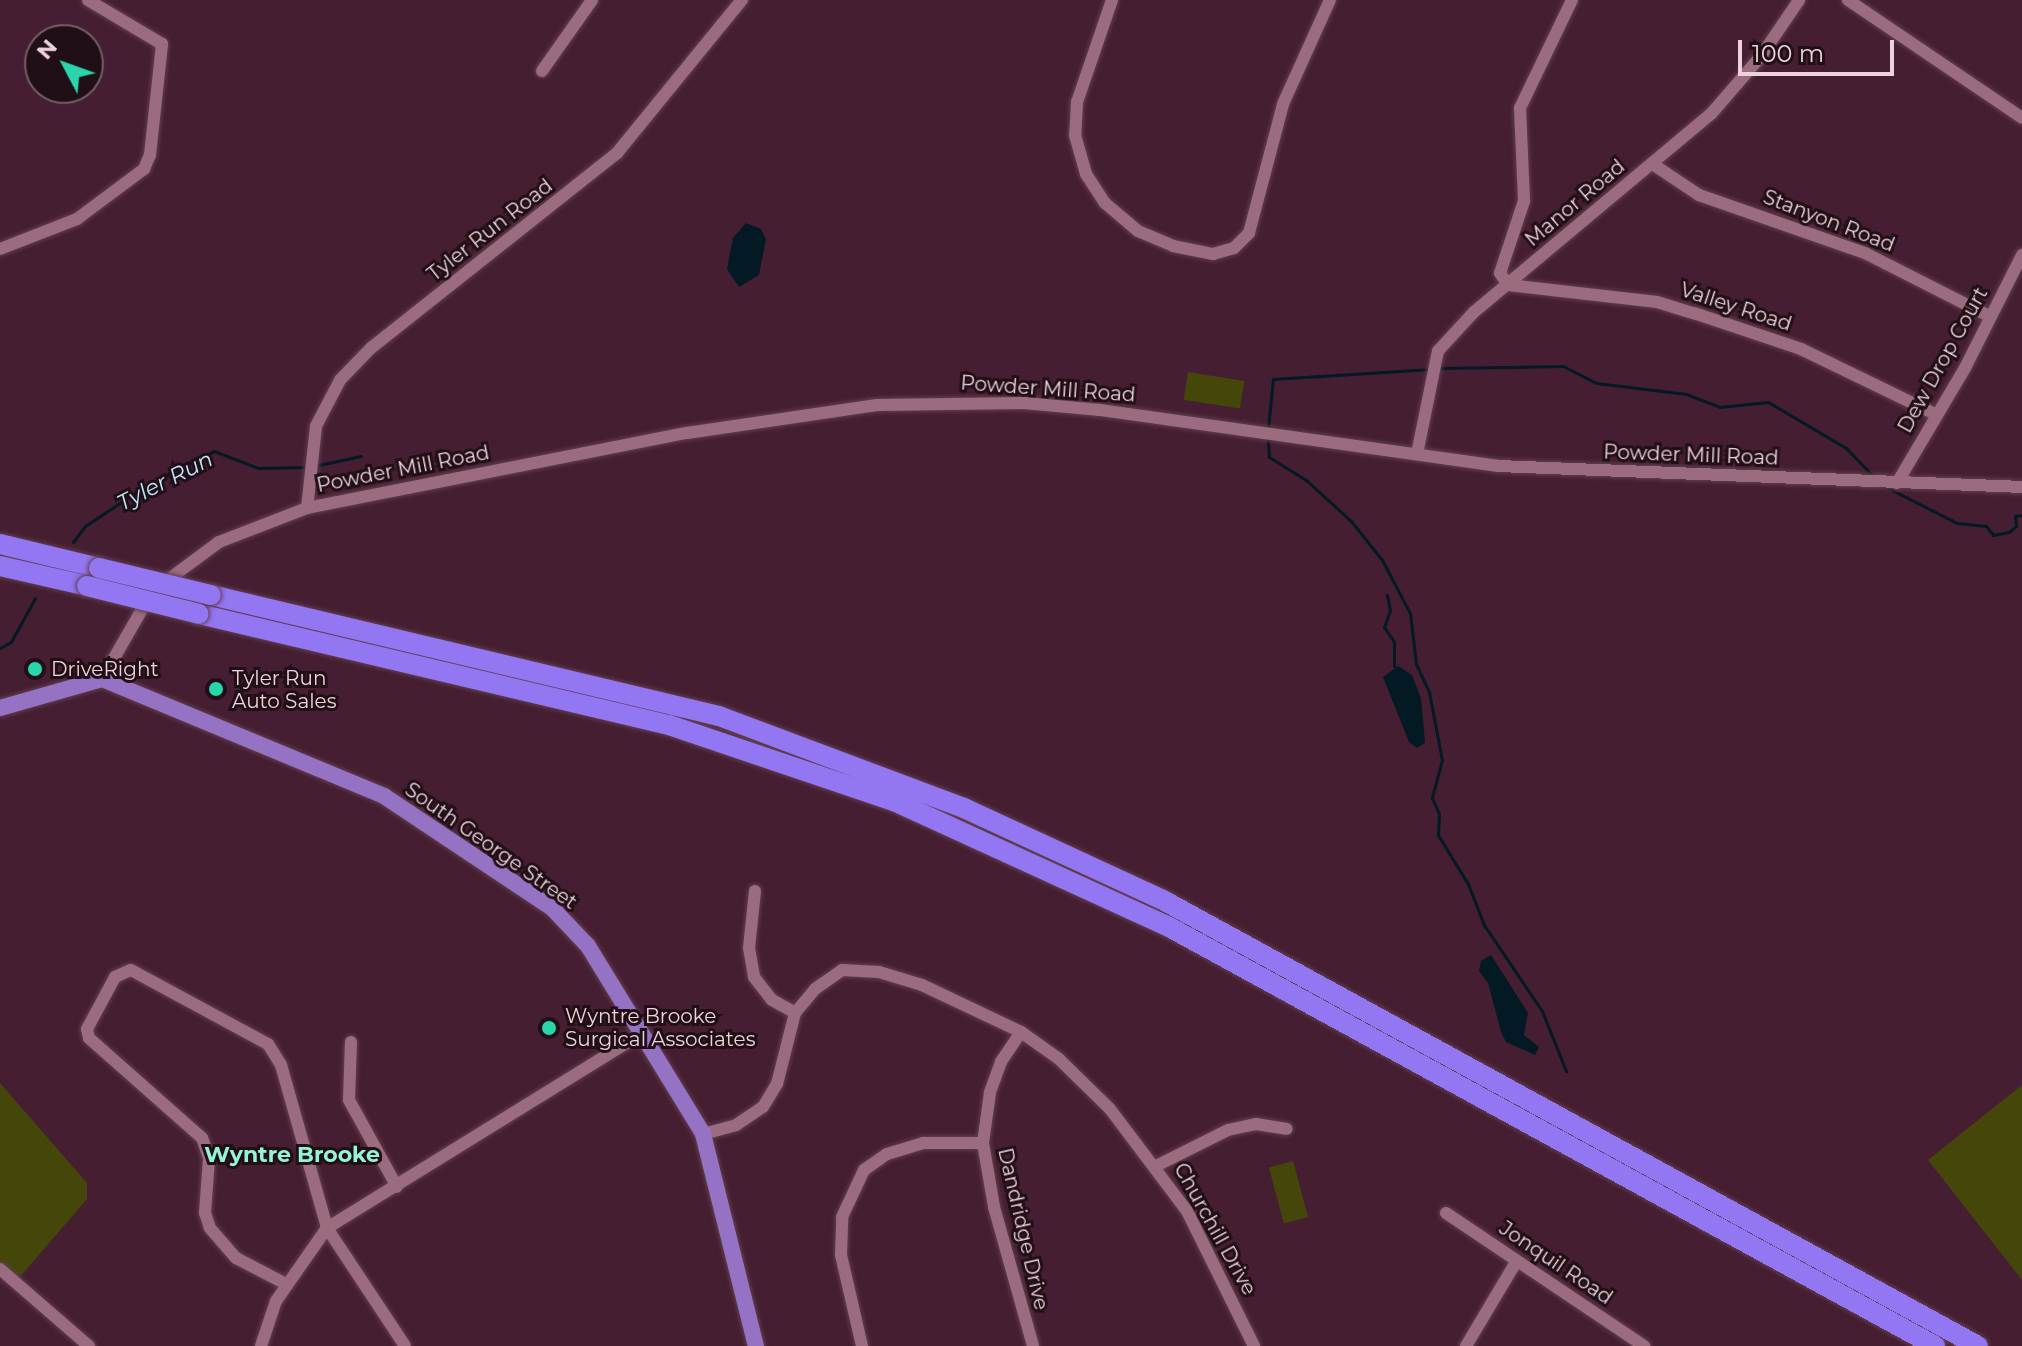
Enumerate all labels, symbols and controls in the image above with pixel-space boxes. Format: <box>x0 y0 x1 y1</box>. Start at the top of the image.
north arrow <box>24 24 104 104</box>
scale bar <box>1742 24 1898 74</box>
text: N <box>31 34 63 65</box>
text: 100 m <box>1752 39 1824 68</box>
street label: Manor Road <box>1520 154 1630 252</box>
street label: Tyler Run Road <box>423 174 557 286</box>
street label: Stanyon Road <box>1760 185 1898 257</box>
street label: Valley Road <box>1677 278 1795 336</box>
street label: Dew Drop Court <box>1893 283 1993 437</box>
street label: Powder Mill Road <box>960 371 1136 407</box>
street label: Powder Mill Road <box>315 440 491 498</box>
street label: Powder Mill Road <box>1603 440 1779 470</box>
water label: Tyler Run <box>113 446 217 516</box>
place label: DriveRight <box>51 657 159 681</box>
marker: DriveRight <box>26 660 44 678</box>
place label: Tyler Run Auto Sales <box>232 666 336 713</box>
marker: Tyler Run Auto Sales <box>207 680 225 698</box>
street label: South George Street <box>400 778 582 914</box>
place label: Wyntre Brooke Surgical Associates <box>565 1004 755 1051</box>
marker: Wyntre Brooke Surgical Associates <box>540 1019 558 1037</box>
district label: Wyntre Brooke <box>204 1142 380 1168</box>
street label: Dandridge Drive <box>993 1146 1053 1312</box>
street label: Churchill Drive <box>1169 1159 1261 1299</box>
street label: Jonquil Road <box>1495 1216 1617 1310</box>

